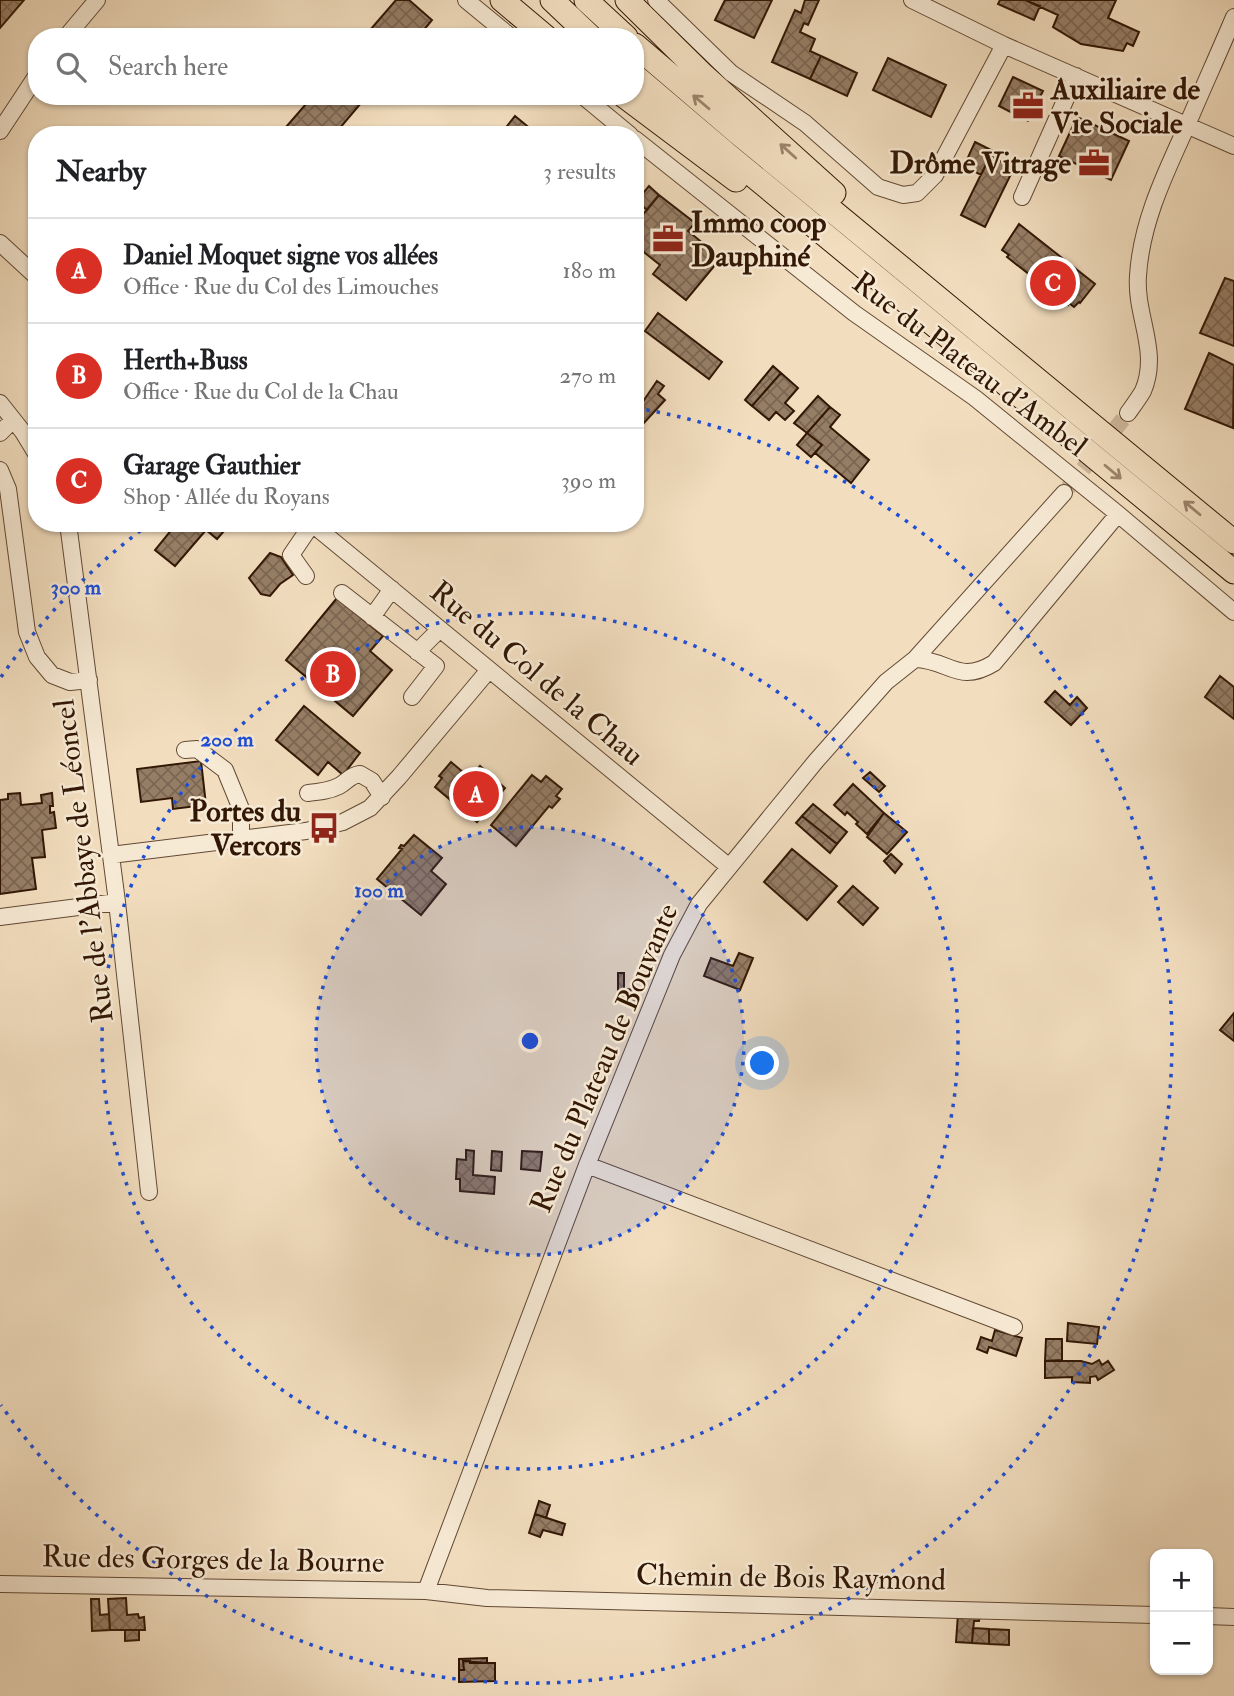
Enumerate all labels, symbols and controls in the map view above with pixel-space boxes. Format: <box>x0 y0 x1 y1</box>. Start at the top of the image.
search box <box>28 28 644 105</box>
icon: search <box>52 48 90 86</box>
text: Search here <box>108 51 228 83</box>
place label: Auxiliaire de Vie Sociale <box>1049 71 1200 142</box>
office icon: Auxiliaire de Vie Sociale <box>1011 89 1045 123</box>
one-way arrow <box>693 94 711 110</box>
one-way arrow <box>780 143 797 160</box>
place label: Drôme Vitrage <box>890 145 1071 182</box>
office icon: Drôme Vitrage <box>1077 146 1111 180</box>
text: Nearby <box>56 153 146 190</box>
text: 3 results <box>543 157 616 186</box>
place label: Immo coop Dauphiné <box>691 204 826 275</box>
office icon: Immo coop Dauphiné <box>651 222 685 256</box>
text: Daniel Moquet signe vos allées <box>123 240 438 272</box>
text: A <box>72 256 86 285</box>
text: 180 m <box>563 256 616 285</box>
pin: C <box>1030 257 1076 309</box>
street label: Rue du Plateau d'Ambel <box>845 264 1095 465</box>
text: Office · Rue du Col des Limouches <box>123 272 439 301</box>
text: Herth+Buss <box>123 345 248 377</box>
text: B <box>71 361 87 390</box>
text: 270 m <box>559 361 616 390</box>
text: Office · Rue du Col de la Chau <box>123 377 399 406</box>
text: Garage Gauthier <box>123 450 300 482</box>
one-way arrow <box>1104 464 1122 480</box>
text: C <box>71 466 87 495</box>
text: 390 m <box>561 466 616 495</box>
text: Shop · Allée du Royans <box>123 482 330 511</box>
one-way arrow <box>1184 500 1202 516</box>
street label: Rue du Col de la Chau <box>422 573 651 774</box>
text: 300 m <box>51 574 102 601</box>
pin: B <box>310 648 356 700</box>
street label: Rue de l'Abbaye de Léoncel <box>45 697 122 1025</box>
text: 200 m <box>201 726 254 753</box>
pin: A <box>453 768 499 820</box>
place label: Portes du Vercors <box>190 793 301 864</box>
bus stop icon: Portes du Vercors <box>307 811 341 845</box>
text: 100 m <box>354 877 405 904</box>
street label: Rue du Plateau de Bouvante <box>523 898 686 1218</box>
centre of rings <box>518 1029 542 1053</box>
your location <box>745 1046 779 1080</box>
street label: Rue des Gorges de la Bourne <box>41 1538 385 1581</box>
map controls <box>1150 1549 1213 1675</box>
button: + <box>1150 1549 1213 1612</box>
street label: Chemin de Bois Raymond <box>636 1556 947 1599</box>
button: − <box>1150 1612 1213 1675</box>

